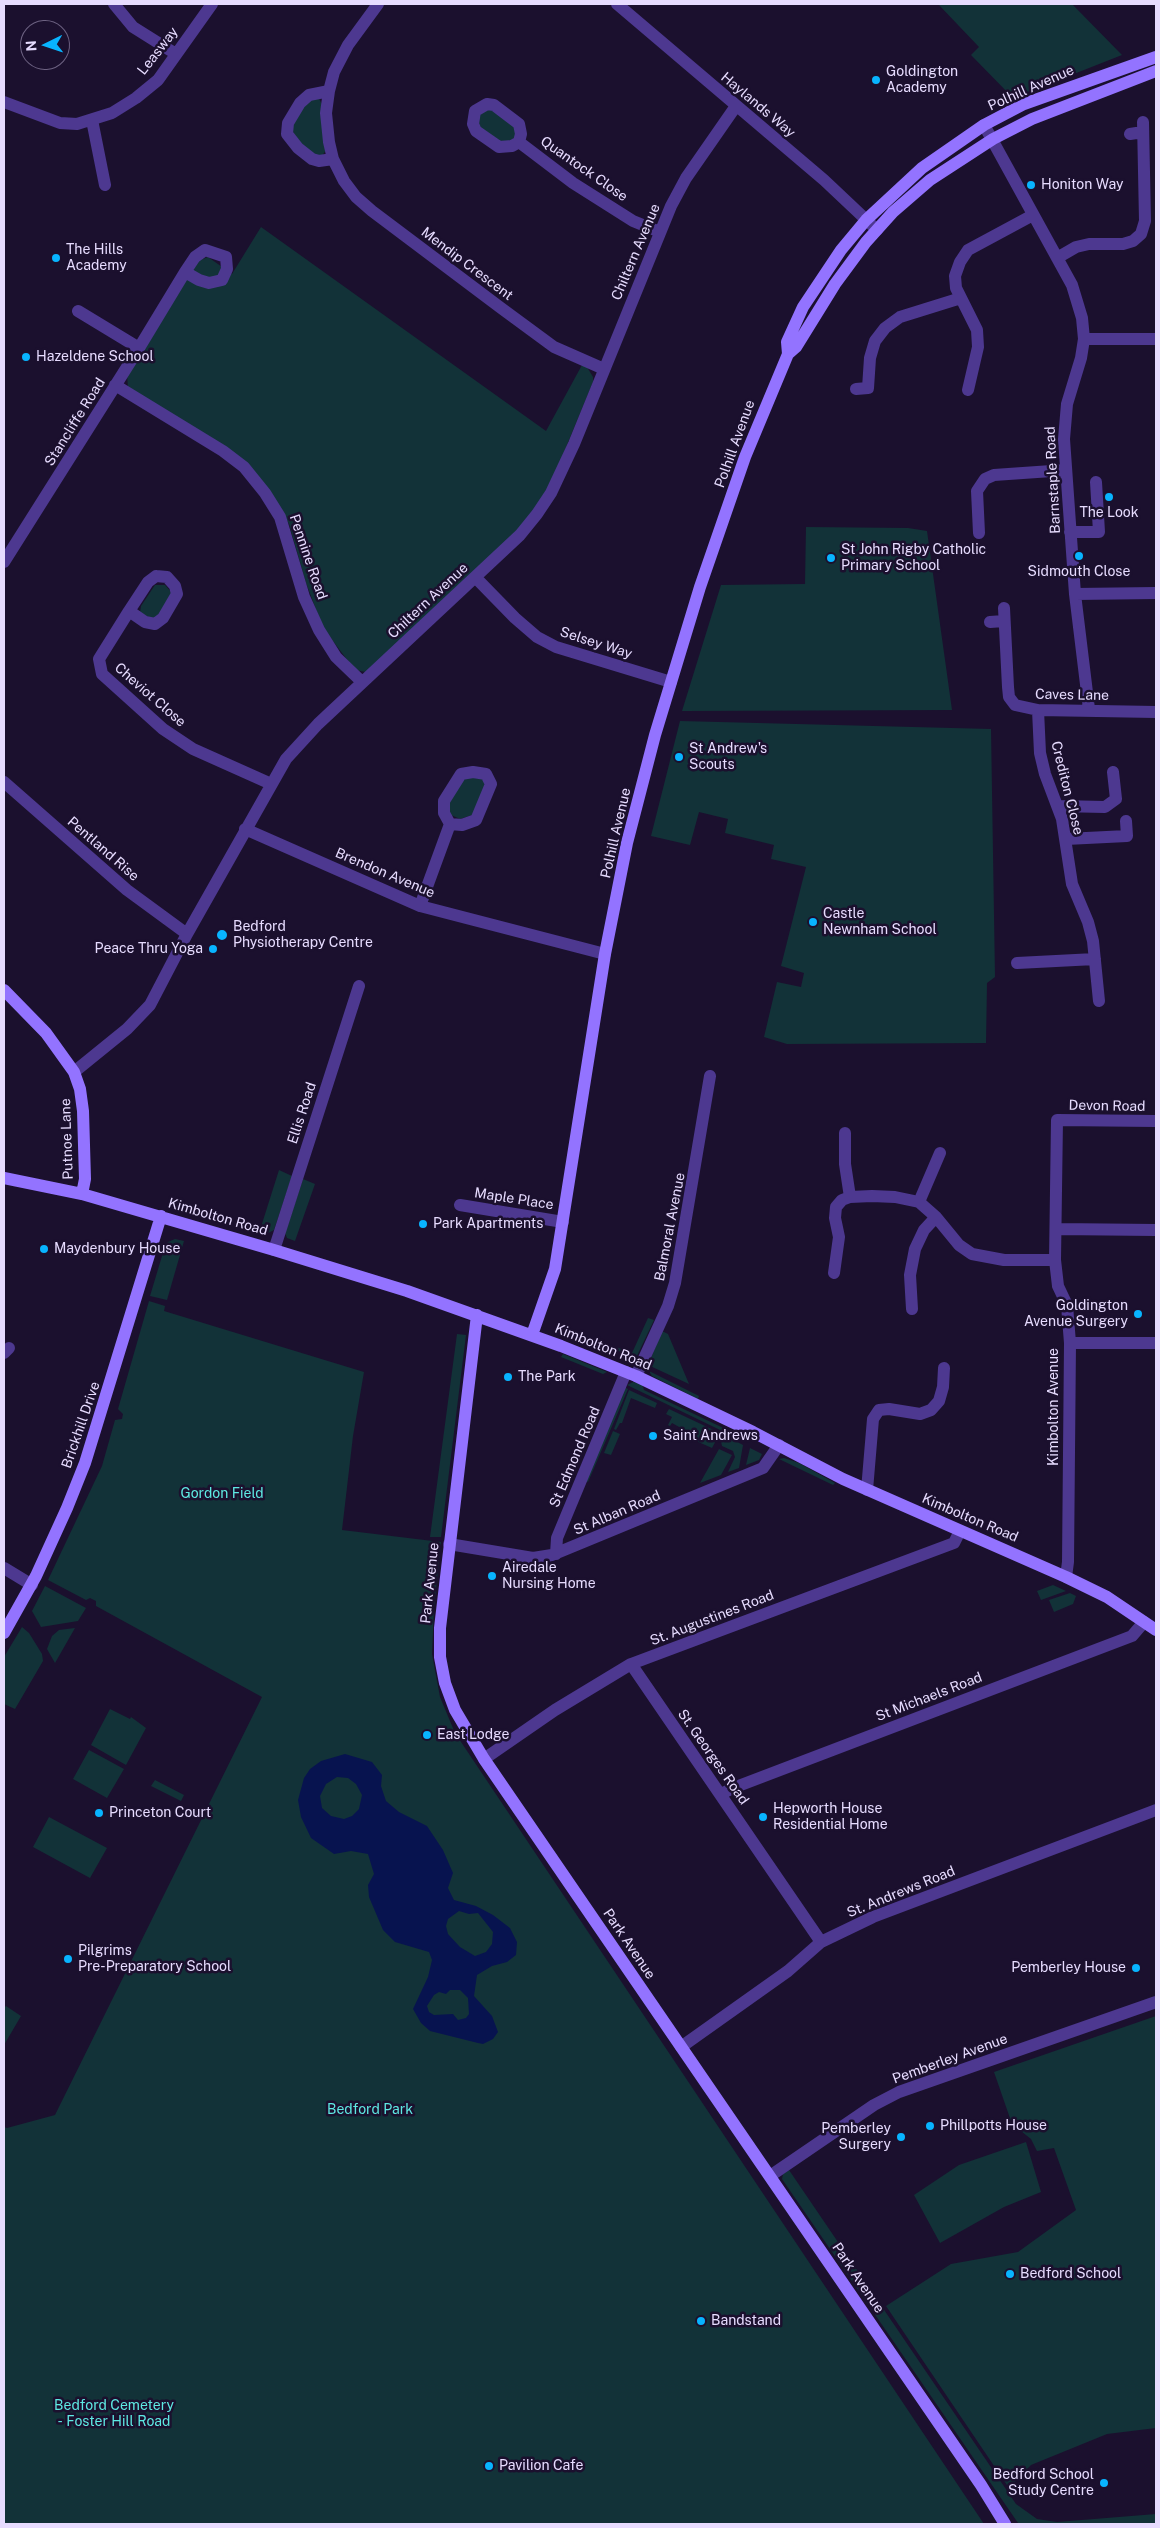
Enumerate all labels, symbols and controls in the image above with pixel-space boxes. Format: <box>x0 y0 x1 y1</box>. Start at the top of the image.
north arrow <box>20 20 70 70</box>
street label: Leasway <box>134 24 182 78</box>
text: N <box>23 40 39 52</box>
street label: Polhill Avenue <box>985 62 1077 114</box>
place label: Goldington Academy <box>886 64 958 96</box>
street label: Haylands Way <box>717 69 799 141</box>
marker: Goldington Academy <box>870 74 882 86</box>
street label: Quantock Close <box>537 133 631 205</box>
place label: Honiton Way <box>1041 177 1123 193</box>
marker: Honiton Way <box>1025 179 1037 191</box>
street label: Chiltern Avenue <box>608 201 664 303</box>
street label: Mendip Crescent <box>418 224 516 304</box>
place label: The Hills Academy <box>66 242 127 274</box>
marker: The Hills Academy <box>50 252 62 264</box>
place label: Hazeldene School <box>36 349 154 365</box>
marker: Hazeldene School <box>20 351 32 363</box>
street label: Stancliffe Road <box>41 375 109 469</box>
street label: Polhill Avenue <box>711 398 759 490</box>
street label: Barnstaple Road <box>1042 426 1064 534</box>
marker: The Look <box>1103 491 1115 503</box>
place label: The Look <box>1079 505 1139 521</box>
street label: Pennine Road <box>286 512 330 602</box>
place label: St John Rigby Catholic Primary School <box>841 542 986 574</box>
marker: Sidmouth Close <box>1073 550 1085 562</box>
marker: St John Rigby Catholic Primary School <box>825 552 837 564</box>
street label: Chiltern Avenue <box>385 560 471 642</box>
place label: Sidmouth Close <box>1028 564 1130 580</box>
street label: Selsey Way <box>558 623 634 663</box>
street label: Cheviot Close <box>111 660 189 730</box>
street label: Caves Lane <box>1035 686 1109 704</box>
street label: Crediton Close <box>1047 739 1087 837</box>
place label: St Andrew's Scouts <box>689 741 767 774</box>
marker: St Andrew's Scouts <box>673 751 685 763</box>
street label: Polhill Avenue <box>597 786 635 880</box>
street label: Pentland Rise <box>64 813 142 885</box>
street label: Brendon Avenue <box>333 844 437 902</box>
place label: Castle Newnham School <box>823 906 937 939</box>
marker: Castle Newnham School <box>807 916 819 928</box>
place label: Bedford Physiotherapy Centre <box>233 919 373 952</box>
marker: Bedford Physiotherapy Centre <box>215 928 229 942</box>
place label: Peace Thru Yoga <box>95 941 203 957</box>
marker: Peace Thru Yoga <box>207 943 219 955</box>
street label: Ellis Road <box>284 1080 320 1146</box>
street label: Devon Road <box>1068 1097 1146 1115</box>
street label: Putnoe Lane <box>57 1098 77 1180</box>
street label: Balmoral Avenue <box>651 1171 689 1283</box>
street label: Maple Place <box>473 1184 555 1214</box>
street label: Kimbolton Road <box>166 1195 270 1239</box>
place label: Park Apartments <box>433 1216 543 1232</box>
marker: Park Apartments <box>417 1218 429 1230</box>
place label: Maydenbury House <box>54 1241 180 1257</box>
marker: Maydenbury House <box>38 1243 50 1255</box>
place label: Goldington Avenue Surgery <box>1024 1298 1128 1330</box>
marker: Goldington Avenue Surgery <box>1132 1308 1144 1320</box>
street label: Kimbolton Road <box>552 1320 654 1374</box>
street label: Kimbolton Avenue <box>1046 1348 1062 1466</box>
place label: The Park <box>518 1369 576 1385</box>
marker: The Park <box>502 1371 514 1383</box>
street label: Brickhill Drive <box>58 1379 104 1471</box>
street label: St Edmond Road <box>546 1404 604 1510</box>
place label: Saint Andrews <box>663 1428 758 1444</box>
marker: Saint Andrews <box>647 1430 659 1442</box>
park label: Gordon Field <box>180 1486 264 1502</box>
street label: St Alban Road <box>571 1487 663 1539</box>
street label: Kimbolton Road <box>919 1490 1021 1546</box>
street label: Park Avenue <box>417 1542 443 1624</box>
place label: Airedale Nursing Home <box>502 1560 596 1592</box>
marker: Airedale Nursing Home <box>486 1570 498 1582</box>
street label: St. Augustines Road <box>648 1587 776 1649</box>
street label: St Michaels Road <box>873 1669 985 1725</box>
street label: St. Georges Road <box>674 1706 752 1808</box>
place label: East Lodge <box>437 1727 510 1743</box>
marker: East Lodge <box>421 1729 433 1741</box>
place label: Hepworth House Residential Home <box>773 1801 888 1834</box>
place label: Princeton Court <box>109 1805 211 1821</box>
marker: Princeton Court <box>93 1807 105 1819</box>
marker: Hepworth House Residential Home <box>757 1811 769 1823</box>
street label: St. Andrews Road <box>844 1863 958 1921</box>
street label: Park Avenue <box>599 1906 659 1982</box>
place label: Pilgrims Pre-Preparatory School <box>78 1943 231 1975</box>
marker: Pilgrims Pre-Preparatory School <box>62 1953 74 1965</box>
place label: Pemberley House <box>1011 1960 1126 1976</box>
marker: Pemberley House <box>1130 1962 1142 1974</box>
street label: Pemberley Avenue <box>890 2030 1010 2088</box>
park label: Bedford Park <box>327 2102 413 2118</box>
place label: Phillpotts House <box>940 2118 1047 2134</box>
marker: Phillpotts House <box>924 2120 936 2132</box>
place label: Pemberley Surgery <box>821 2121 891 2154</box>
marker: Pemberley Surgery <box>895 2131 907 2143</box>
street label: Park Avenue <box>828 2240 888 2316</box>
place label: Bedford School <box>1020 2266 1121 2282</box>
marker: Bedford School <box>1004 2268 1016 2280</box>
place label: Bandstand <box>711 2313 781 2329</box>
marker: Bandstand <box>695 2315 707 2327</box>
park label: Bedford Cemetery - Foster Hill Road <box>54 2398 174 2430</box>
place label: Pavilion Cafe <box>499 2458 583 2474</box>
marker: Pavilion Cafe <box>483 2460 495 2472</box>
place label: Bedford School Study Centre <box>993 2467 1094 2500</box>
marker: Bedford School Study Centre <box>1098 2477 1110 2489</box>

